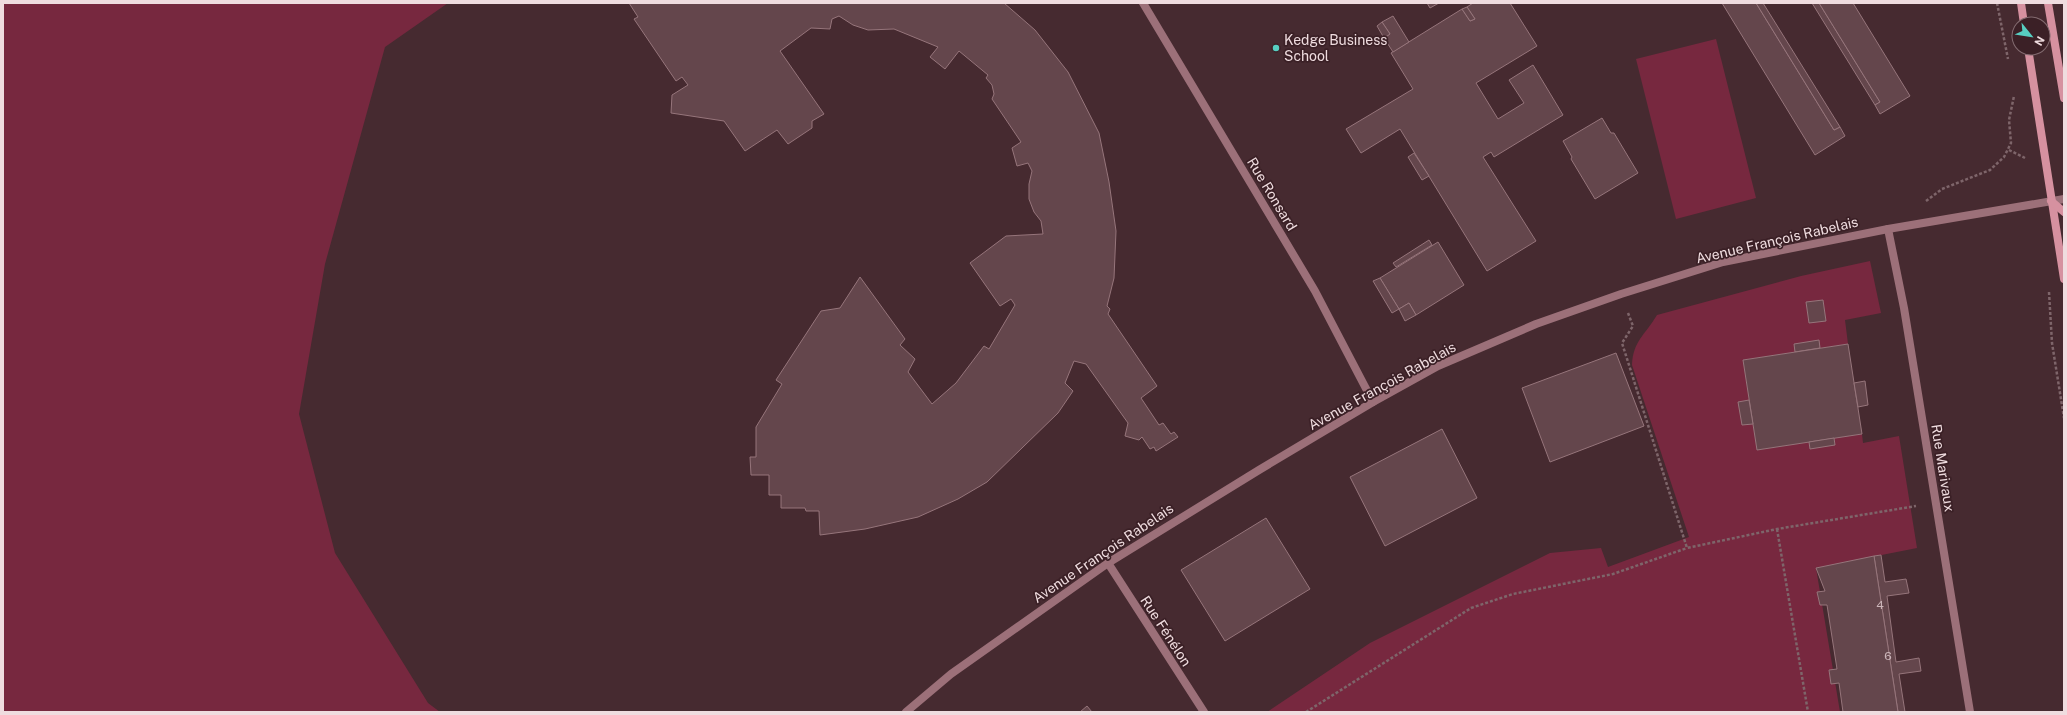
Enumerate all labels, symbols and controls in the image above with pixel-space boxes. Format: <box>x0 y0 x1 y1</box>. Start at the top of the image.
north arrow <box>2011 16 2051 56</box>
place label: Kedge Business School <box>1284 32 1387 64</box>
text: N <box>2032 34 2047 48</box>
marker: Kedge Business School <box>1271 43 1281 53</box>
street label: Rue Ronsard <box>1244 155 1300 233</box>
street label: Avenue François Rabelais <box>1694 214 1860 266</box>
street label: Avenue François Rabelais <box>1306 339 1458 433</box>
street label: Rue Marivaux <box>1928 423 1958 513</box>
street label: Avenue François Rabelais <box>1030 500 1176 606</box>
street label: Rue Fénélon <box>1137 593 1195 669</box>
house number: 4 <box>1876 598 1884 612</box>
house number: 6 <box>1884 649 1892 663</box>

